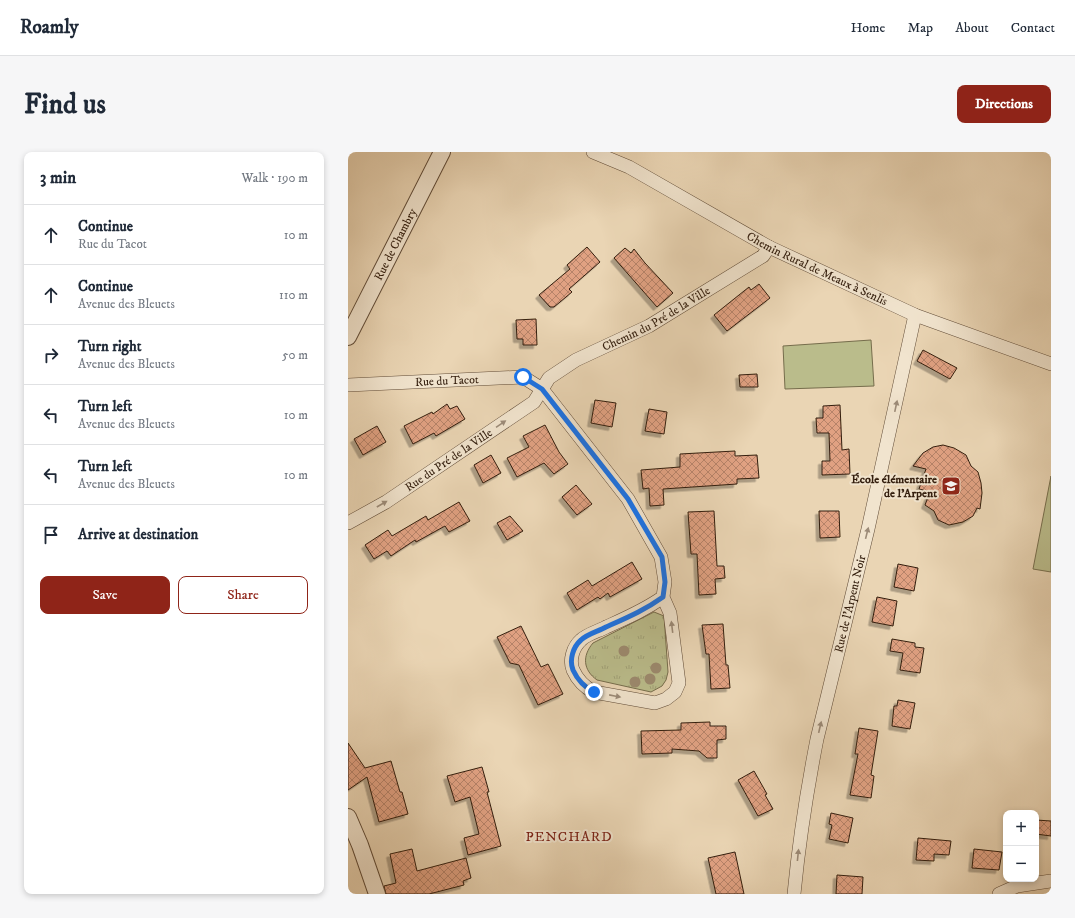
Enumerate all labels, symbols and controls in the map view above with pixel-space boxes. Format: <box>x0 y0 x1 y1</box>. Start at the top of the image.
text: Roamly <box>20 16 79 39</box>
text: Home <box>851 19 885 37</box>
text: Map <box>907 19 933 37</box>
text: About <box>955 19 989 37</box>
text: Contact <box>1011 19 1055 37</box>
button: Directions <box>957 85 1051 123</box>
text: Find us <box>24 87 106 122</box>
text: 3 min <box>40 167 76 189</box>
text: Walk · 190 m <box>242 170 308 186</box>
street label: Rue de Chambry <box>371 206 420 283</box>
text: Continue <box>78 217 133 236</box>
icon: ahead <box>40 224 62 246</box>
text: 10 m <box>284 227 308 243</box>
street label: Chemin Rural de Meaux à Senlis <box>744 229 890 309</box>
text: Rue du Tacot <box>78 236 147 252</box>
text: Continue <box>78 277 133 296</box>
street label: Chemin du Pré de la Ville <box>600 283 713 355</box>
icon: ahead <box>40 284 62 306</box>
text: 110 m <box>279 287 308 303</box>
text: Avenue des Bleuets <box>78 296 175 312</box>
text: Turn right <box>78 337 141 356</box>
icon: right <box>40 344 62 366</box>
text: 50 m <box>282 347 308 363</box>
text: Avenue des Bleuets <box>78 356 175 372</box>
route start <box>514 368 532 386</box>
street label: Rue du Tacot <box>415 372 479 390</box>
text: Turn left <box>78 397 132 416</box>
one-way arrow <box>893 400 899 412</box>
icon: left <box>40 404 62 426</box>
text: 10 m <box>284 407 308 423</box>
text: Avenue des Bleuets <box>78 416 175 432</box>
one-way arrow <box>496 420 507 428</box>
street label: Rue du Pré de la Ville <box>402 425 496 495</box>
text: Turn left <box>78 457 132 476</box>
icon: left <box>40 464 62 486</box>
text: 10 m <box>284 467 308 483</box>
place label: École élémentaire de l'Arpent <box>851 472 937 501</box>
school or university icon: École élémentaire de l'Arpent <box>940 475 962 497</box>
text: Avenue des Bleuets <box>78 476 175 492</box>
one-way arrow <box>377 500 387 508</box>
icon: arrive <box>40 524 62 546</box>
text: Arrive at destination <box>78 525 198 544</box>
one-way arrow <box>865 527 871 539</box>
street label: Rue de l'Arpent Noir <box>831 553 870 654</box>
button: Save <box>40 576 170 614</box>
button: Share <box>178 576 308 614</box>
one-way arrow <box>669 621 675 633</box>
route end <box>585 683 603 701</box>
one-way arrow <box>609 693 621 699</box>
one-way arrow <box>818 721 824 733</box>
map controls <box>1003 810 1039 882</box>
button: + <box>1003 810 1039 846</box>
district label: PENCHARD <box>525 828 613 846</box>
button: − <box>1003 846 1039 882</box>
one-way arrow <box>794 849 801 861</box>

